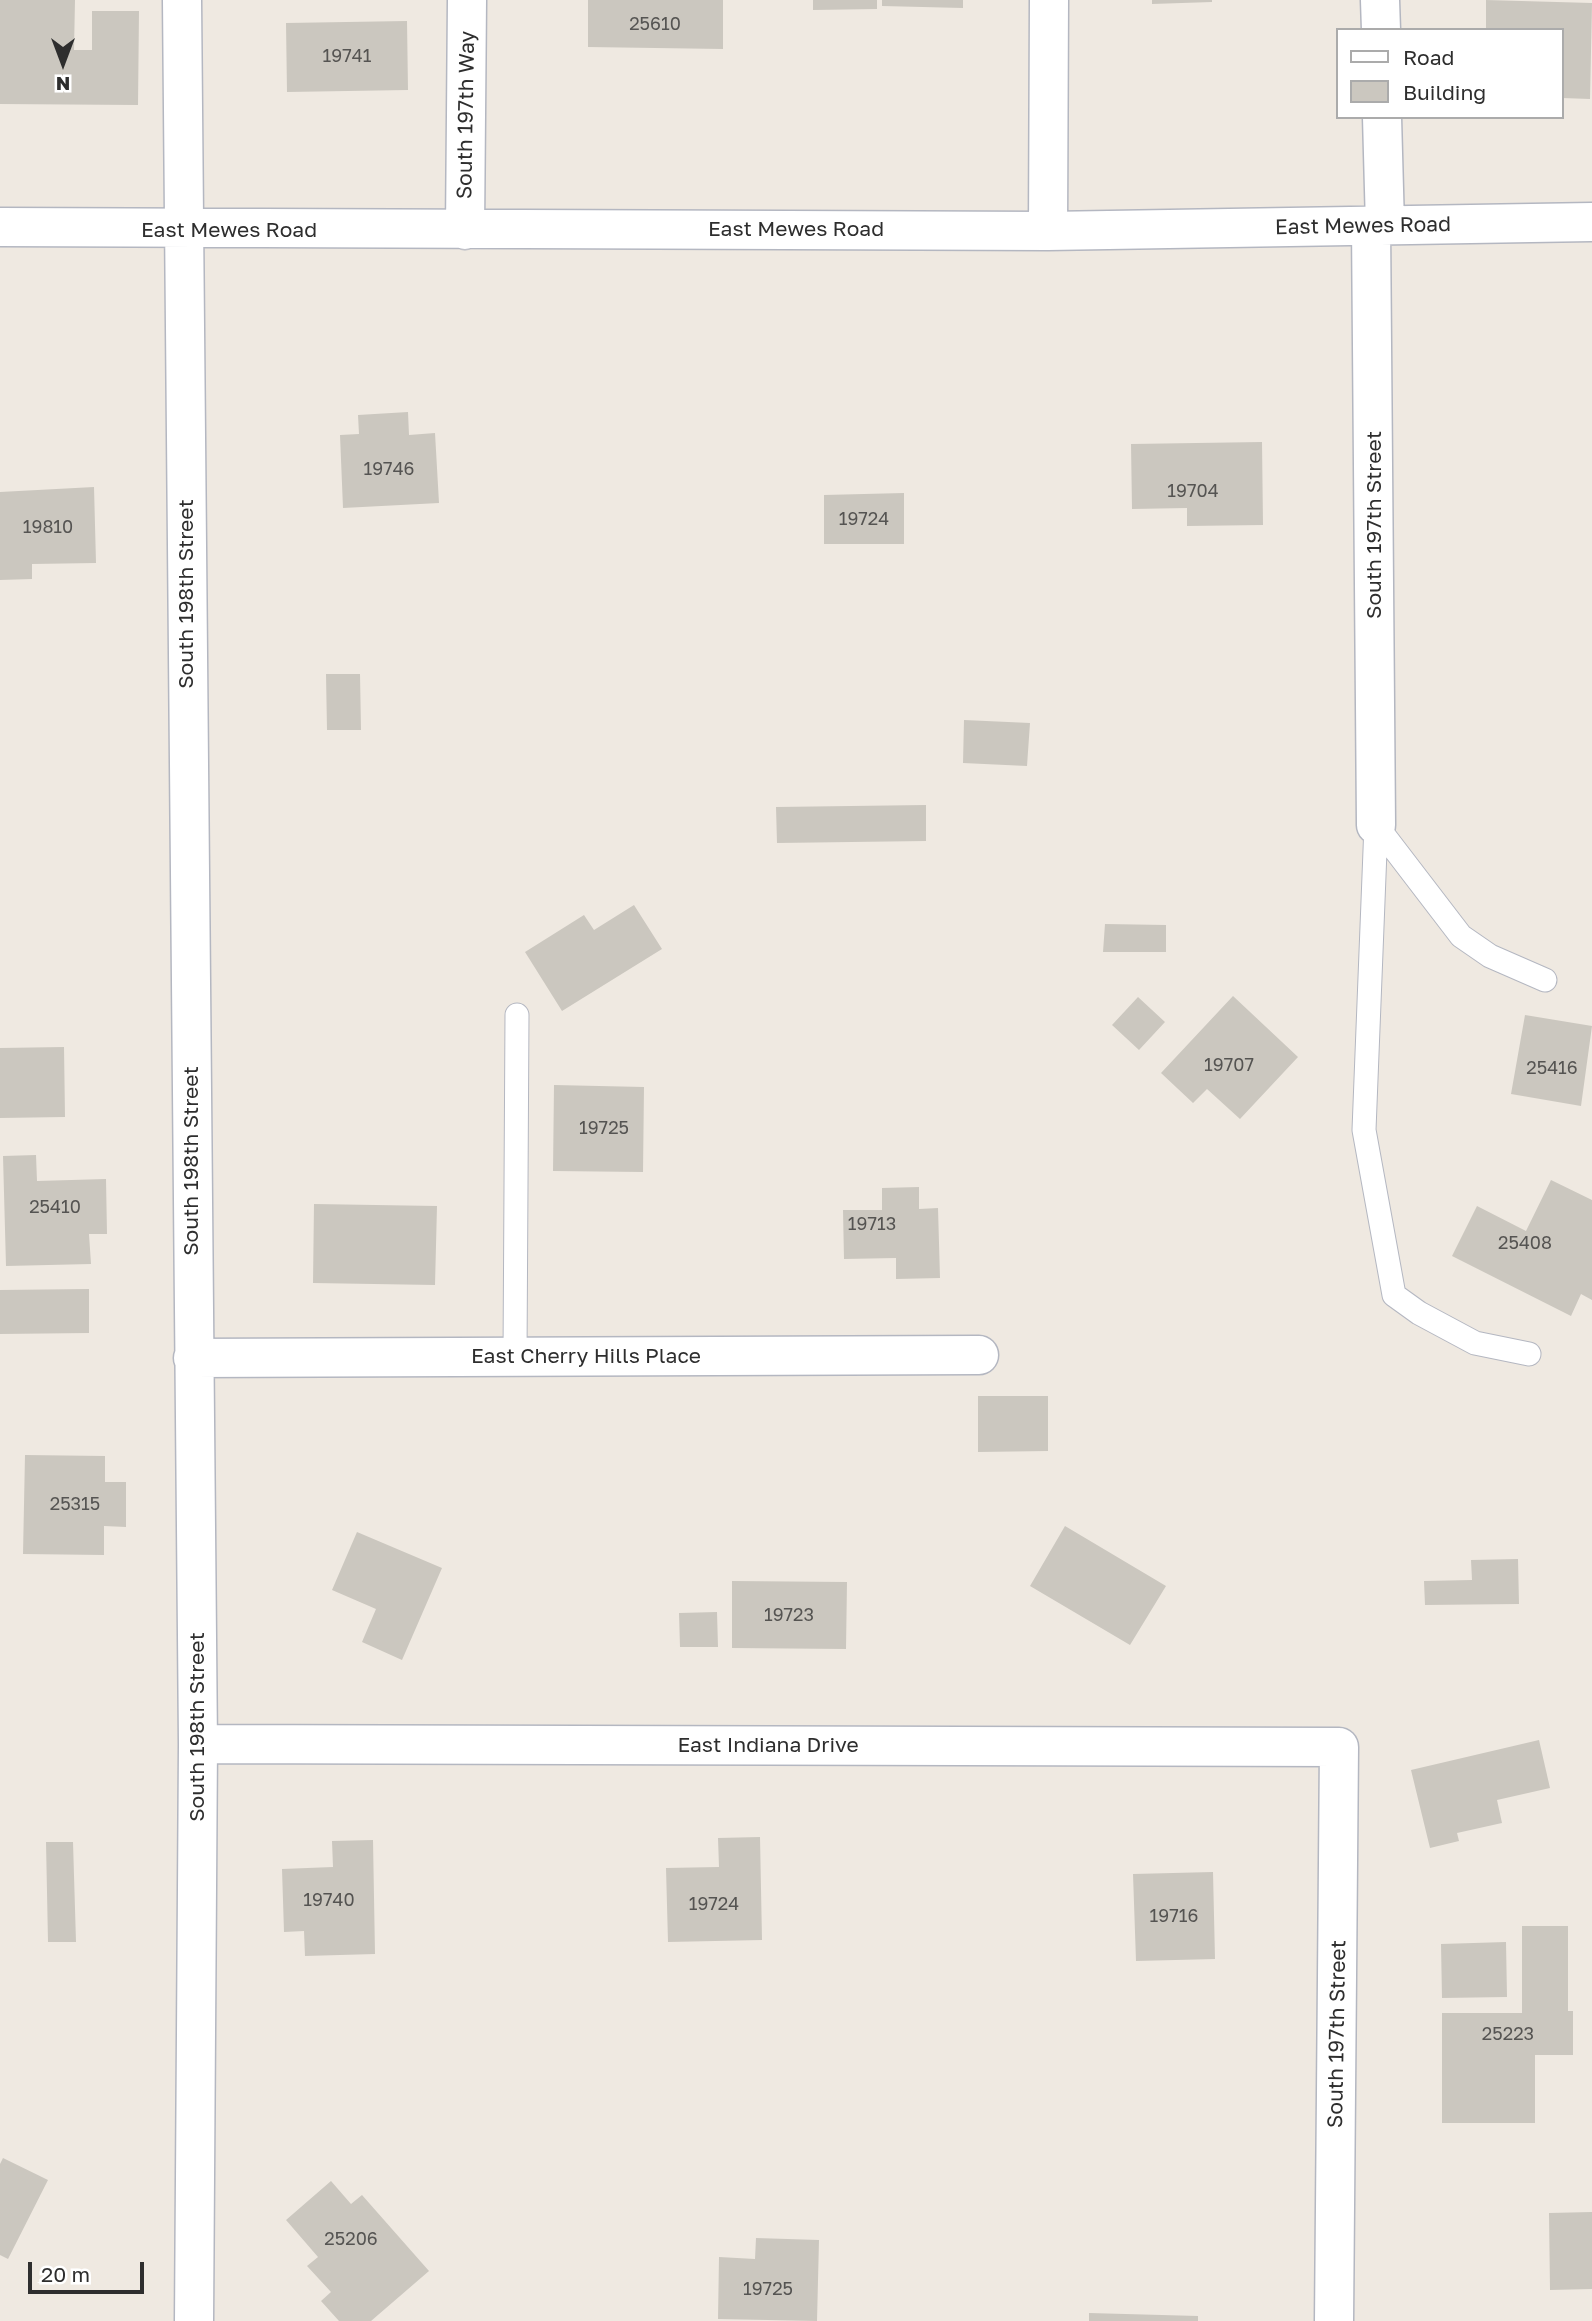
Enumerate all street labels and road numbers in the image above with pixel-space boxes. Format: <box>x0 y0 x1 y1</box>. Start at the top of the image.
street label: South 197th Way <box>452 31 480 199</box>
street label: East Mewes Road <box>1275 212 1451 240</box>
street label: East Mewes Road <box>708 216 884 242</box>
street label: East Mewes Road <box>141 217 317 243</box>
street label: South 197th Street <box>1361 431 1387 619</box>
street label: South 198th Street <box>173 499 199 689</box>
street label: South 198th Street <box>178 1066 204 1256</box>
street label: East Cherry Hills Place <box>471 1343 701 1369</box>
street label: South 198th Street <box>184 1632 210 1822</box>
street label: East Indiana Drive <box>677 1732 859 1758</box>
street label: South 197th Street <box>1323 1940 1351 2128</box>

